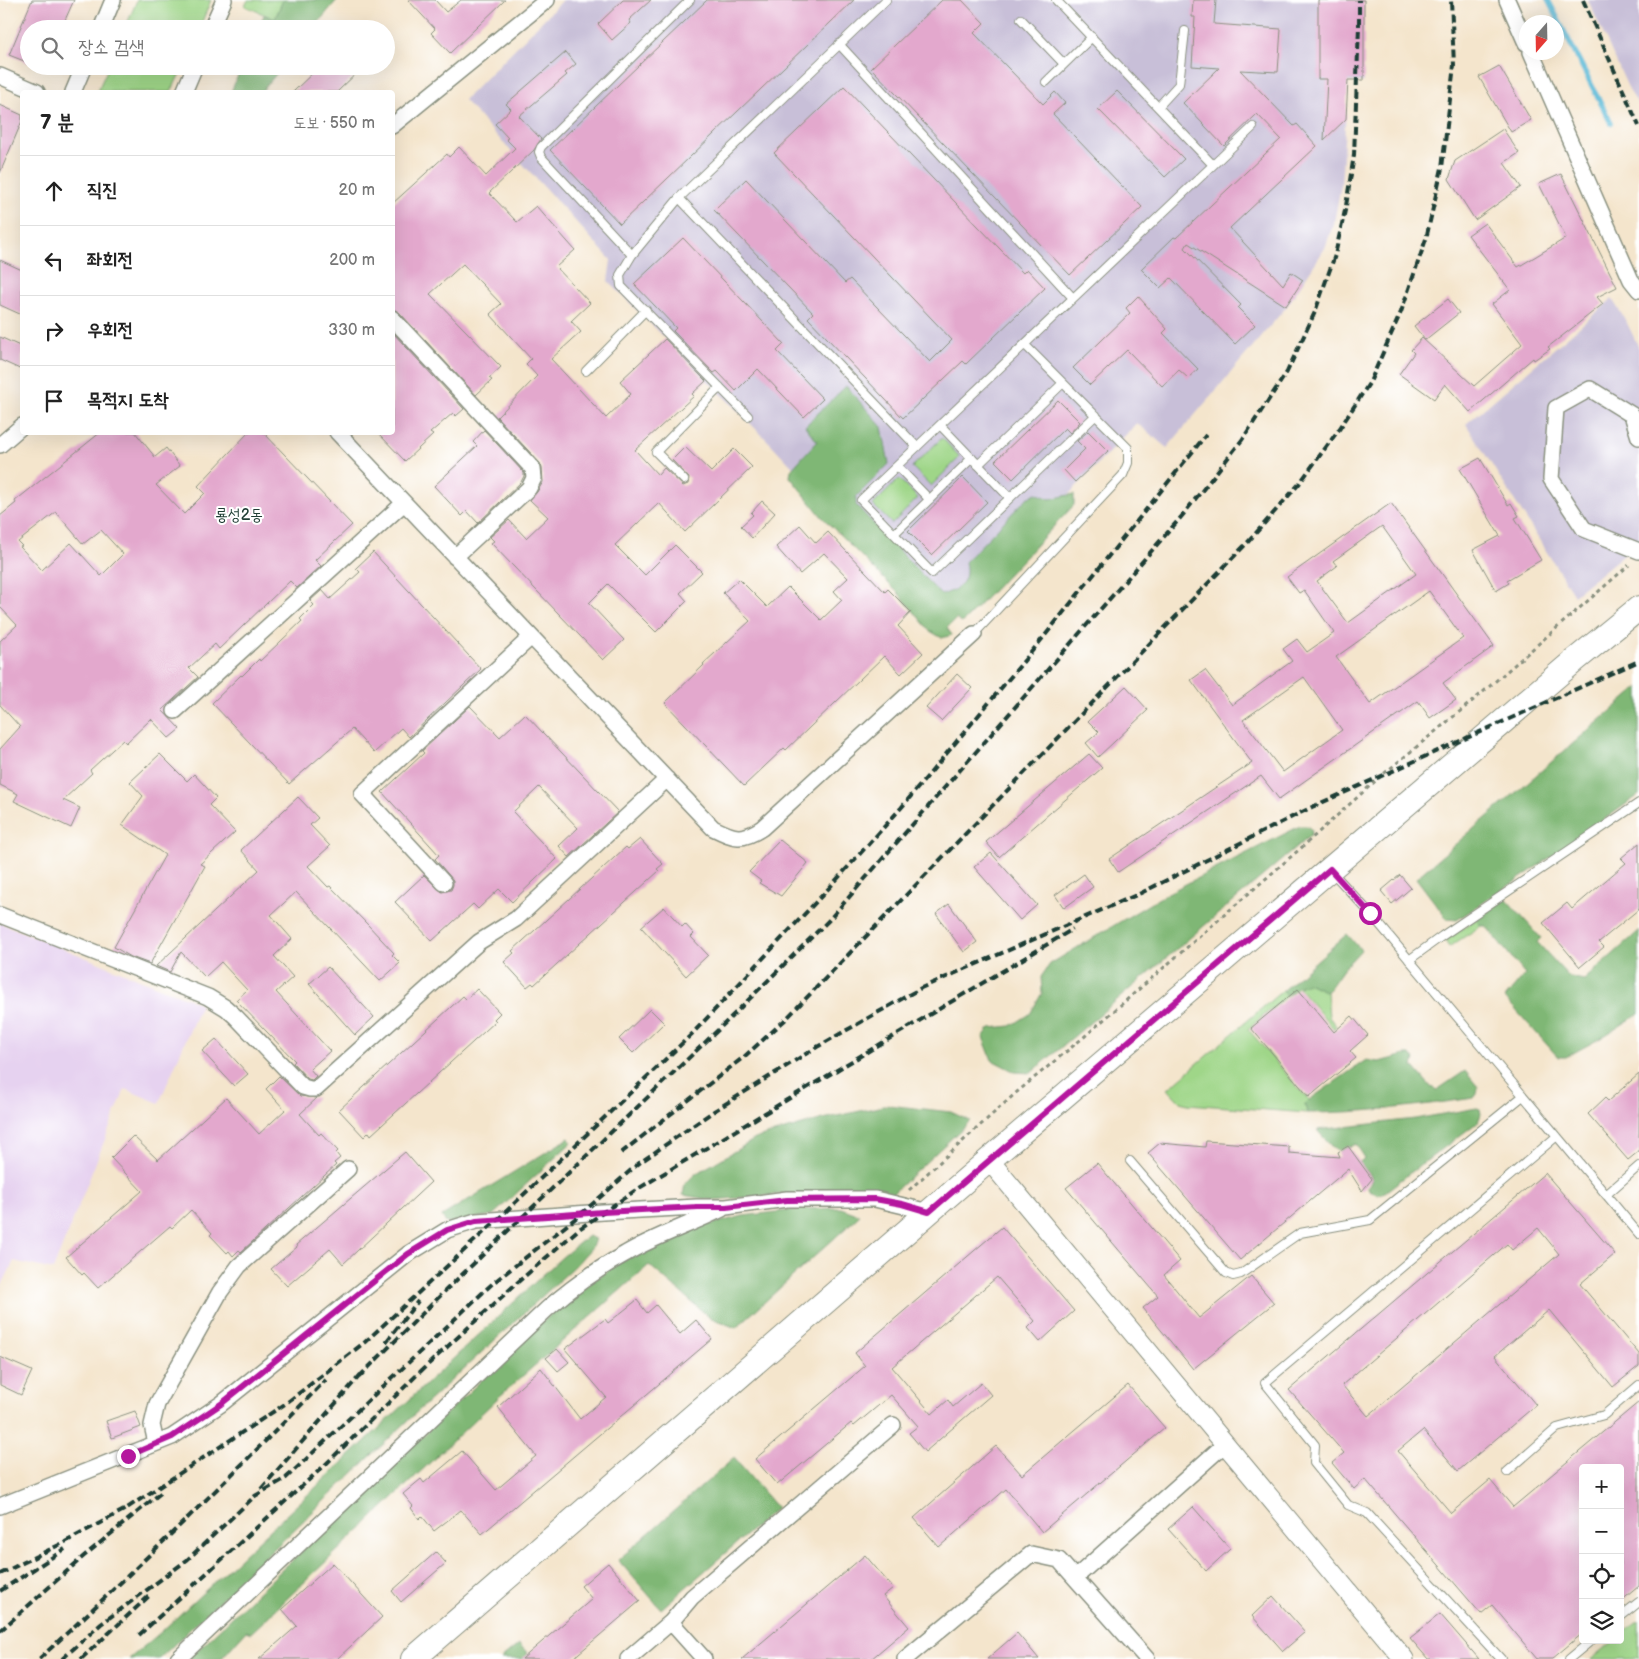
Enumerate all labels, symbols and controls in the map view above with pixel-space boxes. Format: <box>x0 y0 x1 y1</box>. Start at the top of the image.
north arrow <box>1519 15 1564 60</box>
search box <box>20 20 395 75</box>
icon: search <box>38 34 66 62</box>
text: 장소 검색 <box>78 36 144 59</box>
text: 7 분 <box>40 110 74 135</box>
text: 도보 · 550 m <box>294 114 375 133</box>
icon: ahead <box>40 177 68 205</box>
text: 직진 <box>87 179 118 202</box>
text: 20 m <box>339 181 375 200</box>
icon: left <box>40 247 68 275</box>
text: 좌회전 <box>87 249 133 272</box>
text: 200 m <box>329 251 375 270</box>
icon: right <box>40 317 68 345</box>
text: 우회전 <box>87 319 133 342</box>
text: 330 m <box>328 321 375 340</box>
icon: arrive <box>40 387 68 415</box>
text: 목적지 도착 <box>87 389 169 412</box>
district label: 룡성2동 <box>215 506 263 525</box>
route start <box>1359 902 1382 925</box>
route end <box>117 1445 140 1468</box>
map controls <box>1579 1464 1624 1644</box>
button: + <box>1579 1464 1624 1509</box>
button: − <box>1579 1509 1624 1554</box>
button: locate <box>1579 1554 1624 1599</box>
button: layers <box>1579 1599 1624 1644</box>

